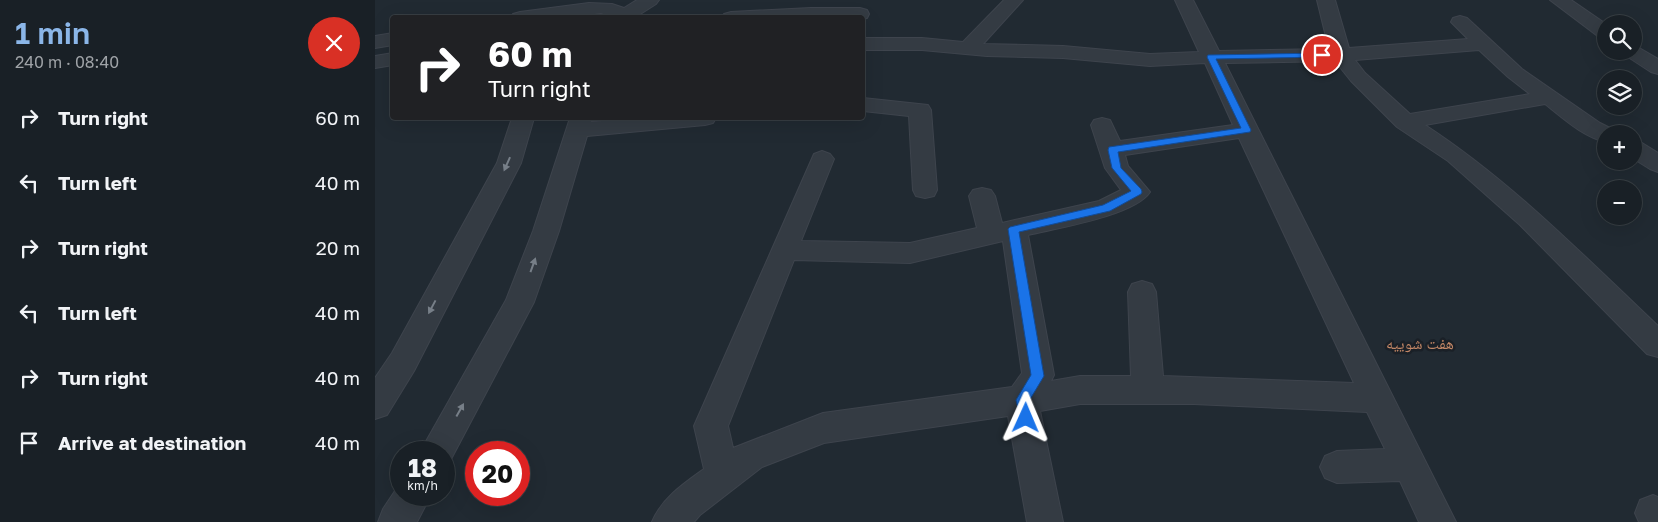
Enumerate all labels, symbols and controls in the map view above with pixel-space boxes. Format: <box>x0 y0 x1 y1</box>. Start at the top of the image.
text: 1 min <box>15 15 90 51</box>
map controls <box>1597 15 1642 225</box>
button: search <box>1597 15 1642 60</box>
button: close <box>308 17 360 69</box>
text: 60 m <box>488 33 572 75</box>
pin <box>1301 34 1343 76</box>
icon: right <box>405 35 470 100</box>
icon: arrive <box>1308 41 1336 69</box>
text: 240 m · 08:40 <box>15 52 119 72</box>
button: layers <box>1597 70 1642 115</box>
text: Turn right <box>488 75 591 102</box>
icon: right <box>15 104 43 132</box>
text: Turn right <box>58 106 148 129</box>
text: 60 m <box>315 106 360 129</box>
button: + <box>1597 125 1642 170</box>
one-way arrow <box>503 157 511 171</box>
icon: left <box>15 169 43 197</box>
text: Turn left <box>58 171 137 194</box>
text: 40 m <box>315 171 360 194</box>
button: − <box>1597 180 1642 225</box>
icon: right <box>15 234 43 262</box>
text: Turn right <box>58 236 148 259</box>
text: 20 m <box>316 236 360 259</box>
one-way arrow <box>529 257 537 272</box>
icon: left <box>15 299 43 327</box>
one-way arrow <box>428 300 436 315</box>
text: Turn left <box>58 301 137 324</box>
text: 40 m <box>315 301 360 324</box>
district label: هفت شوییه <box>1386 333 1454 353</box>
icon: right <box>15 364 43 392</box>
text: Turn right <box>58 366 148 389</box>
text: 40 m <box>315 366 360 389</box>
position arrow <box>999 391 1051 443</box>
one-way arrow <box>456 402 464 417</box>
icon: arrive <box>15 429 43 457</box>
text: Arrive at destination <box>58 431 246 454</box>
text: 40 m <box>315 431 360 454</box>
speed limit sign: 20 <box>465 441 530 506</box>
text: 18 <box>408 452 437 483</box>
text: km/h <box>407 478 438 493</box>

